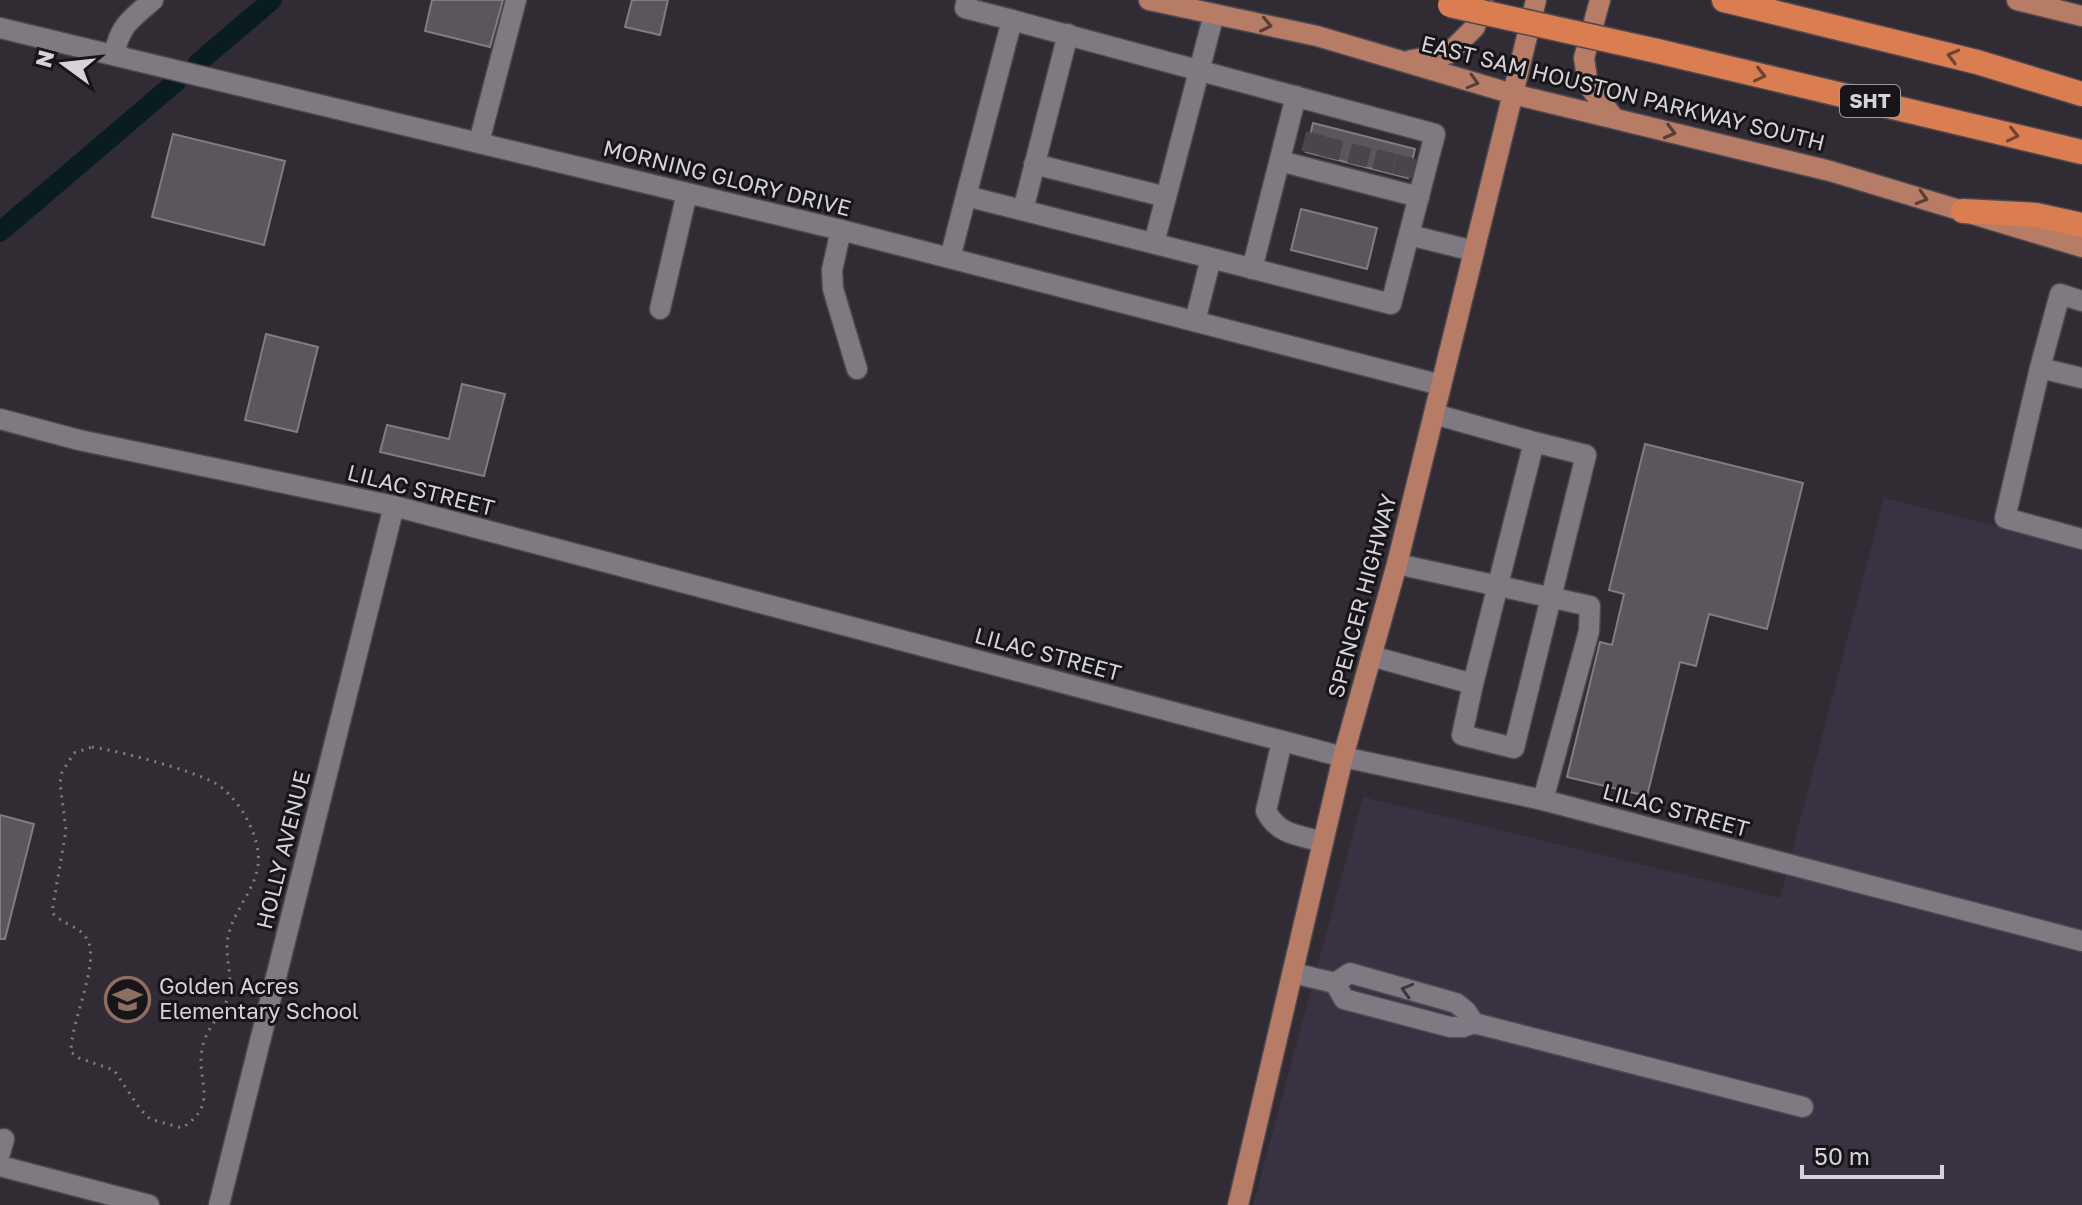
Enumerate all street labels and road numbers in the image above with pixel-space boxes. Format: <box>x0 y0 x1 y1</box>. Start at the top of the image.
street label: EAST SAM HOUSTON PARKWAY SOUTH <box>1418 29 1828 156</box>
road number: SHT <box>1840 85 1900 117</box>
street label: MORNING GLORY DRIVE <box>600 134 854 221</box>
street label: LILAC STREET <box>345 458 498 521</box>
street label: SPENCER HIGHWAY <box>1321 491 1402 701</box>
street label: LILAC STREET <box>972 621 1125 686</box>
street label: HOLLY AVENUE <box>250 768 315 932</box>
street label: LILAC STREET <box>1600 777 1753 842</box>

